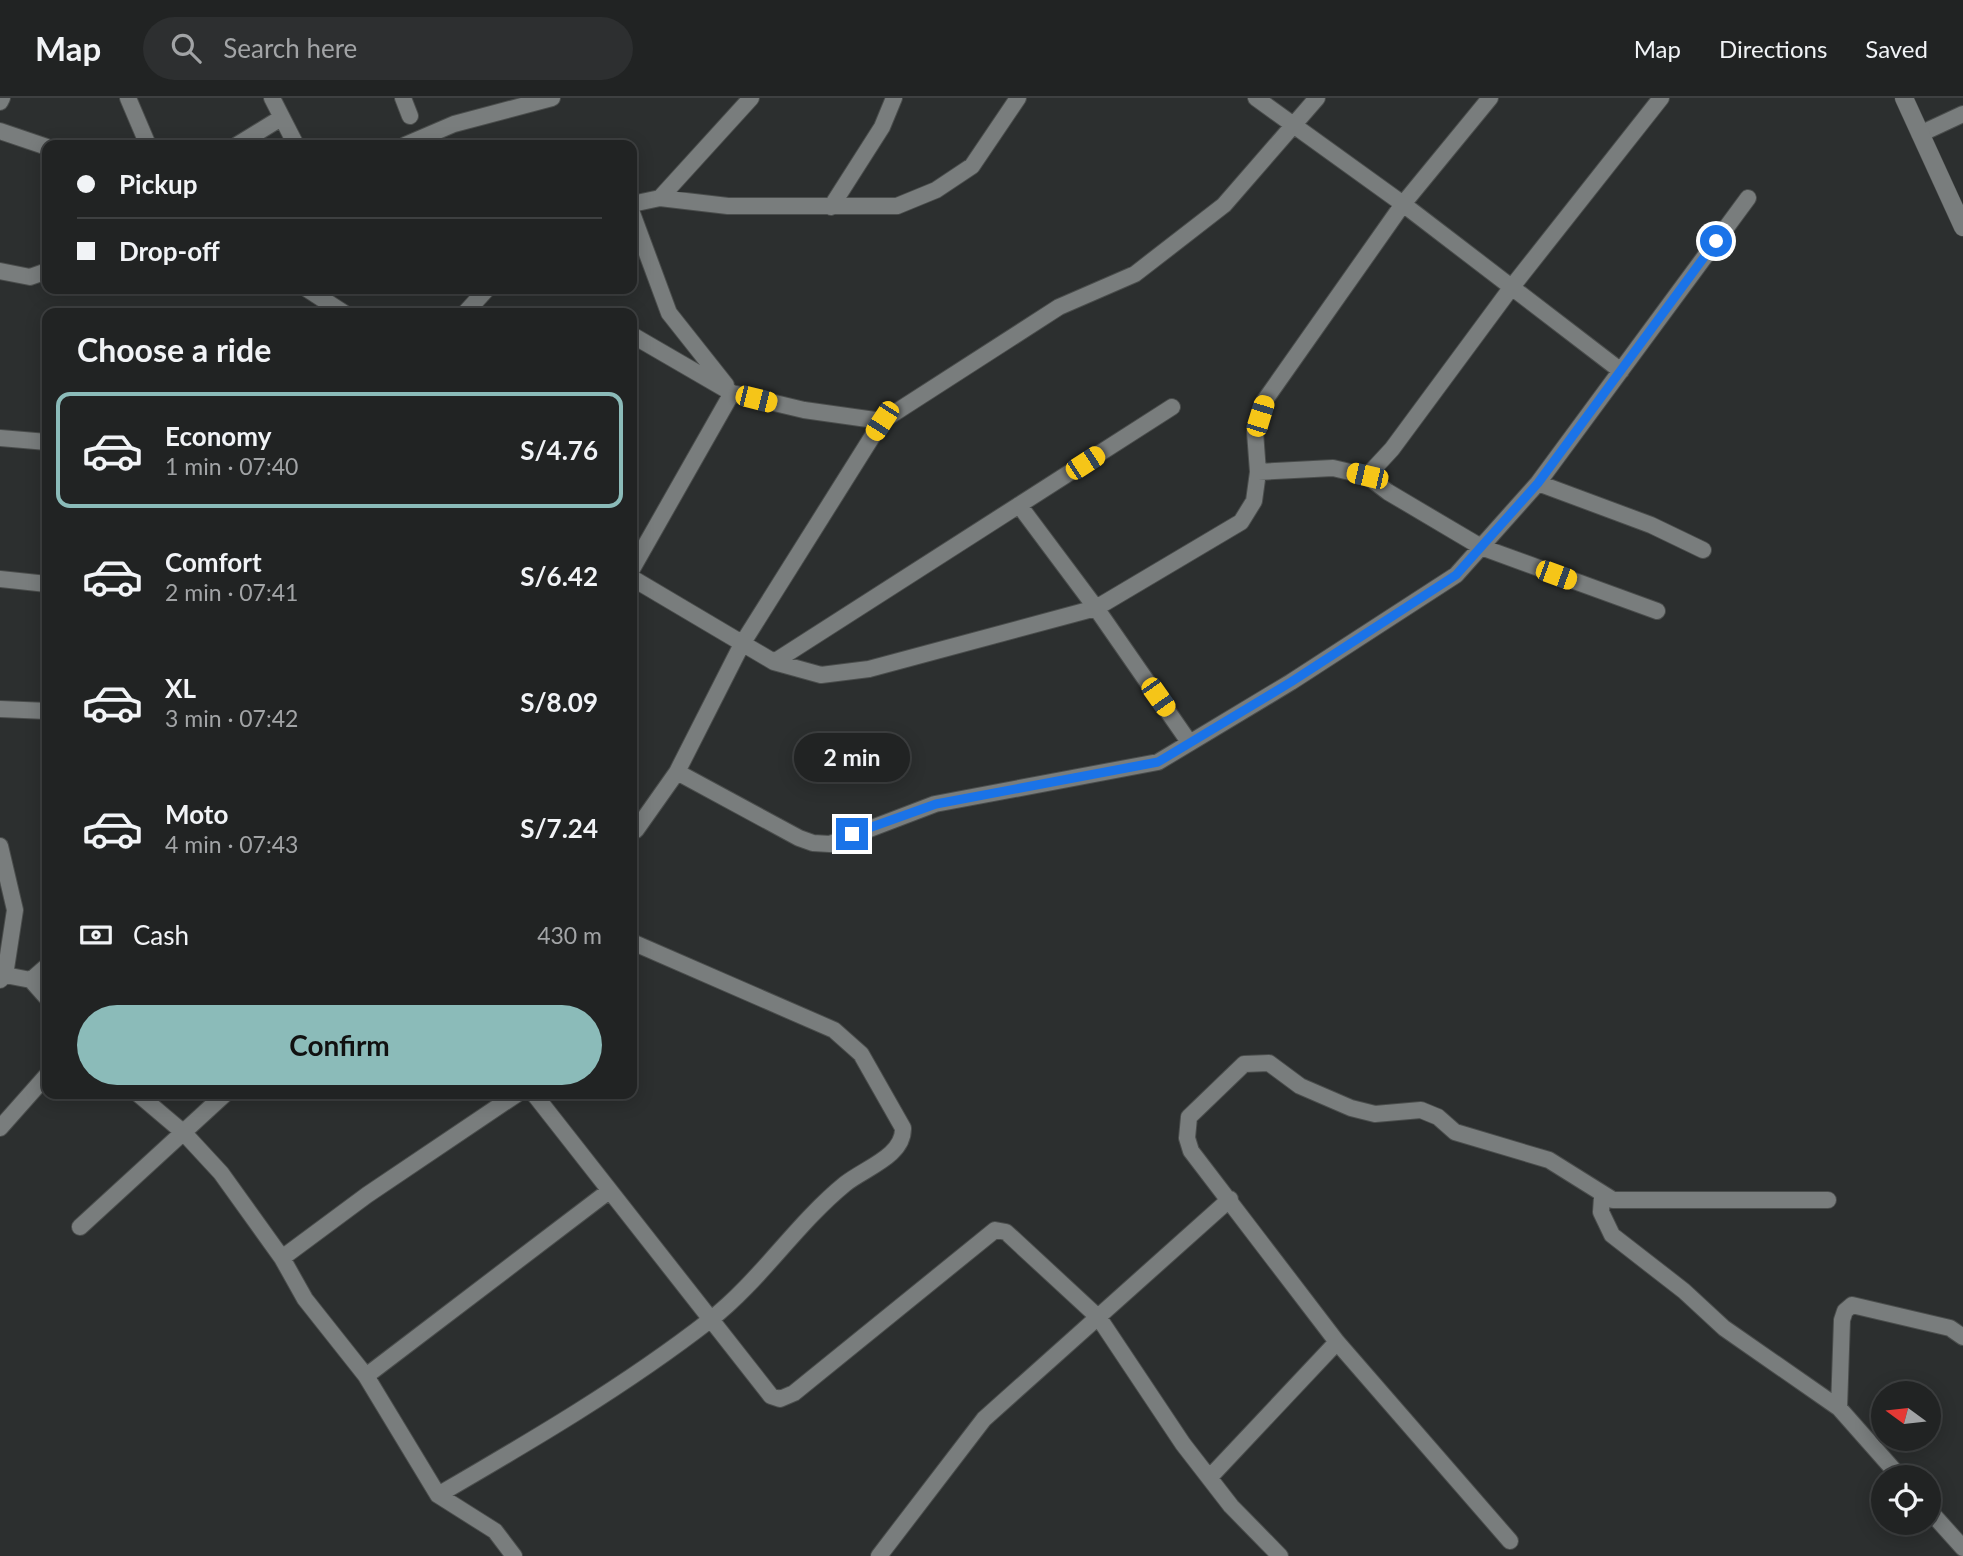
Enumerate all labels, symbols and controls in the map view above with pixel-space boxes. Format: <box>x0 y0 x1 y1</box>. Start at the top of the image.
search box <box>143 17 633 80</box>
text: Map <box>35 28 101 68</box>
icon: search <box>167 29 205 67</box>
text: Search here <box>223 32 357 64</box>
text: Map <box>1634 34 1681 63</box>
text: Directions <box>1719 34 1827 63</box>
text: Saved <box>1865 34 1928 63</box>
text: Pickup <box>119 168 198 200</box>
route start <box>1700 225 1732 257</box>
text: Drop-off <box>119 235 220 267</box>
text: Choose a ride <box>77 330 271 369</box>
car <box>734 384 779 414</box>
car <box>1244 393 1277 439</box>
car <box>862 398 903 444</box>
icon: car <box>81 419 144 482</box>
text: Economy <box>165 420 271 452</box>
text: S/4.76 <box>520 434 598 466</box>
car <box>1062 443 1109 483</box>
text: 1 min · 07:40 <box>165 452 298 480</box>
car <box>1345 461 1390 491</box>
icon: car <box>81 545 144 608</box>
text: Comfort <box>165 546 262 578</box>
car <box>1533 558 1580 592</box>
text: S/6.42 <box>520 560 598 592</box>
text: 2 min · 07:41 <box>165 578 298 606</box>
icon: car <box>81 671 144 734</box>
text: XL <box>165 672 196 704</box>
car <box>1138 674 1179 720</box>
text: S/8.09 <box>520 686 598 718</box>
text: 3 min · 07:42 <box>165 704 298 732</box>
callout: 2 min <box>794 732 910 782</box>
text: 2 min <box>823 743 881 771</box>
icon: car <box>81 797 144 860</box>
text: Moto <box>165 798 228 830</box>
text: S/7.24 <box>520 812 598 844</box>
route end <box>836 818 868 850</box>
text: 4 min · 07:43 <box>165 830 298 858</box>
icon: cash <box>77 916 115 954</box>
text: Cash <box>133 919 189 951</box>
text: 430 m <box>537 921 602 949</box>
button: Confirm <box>77 1005 602 1085</box>
north arrow <box>1871 1381 1941 1451</box>
map controls <box>1871 1381 1941 1535</box>
button: locate <box>1871 1465 1941 1535</box>

